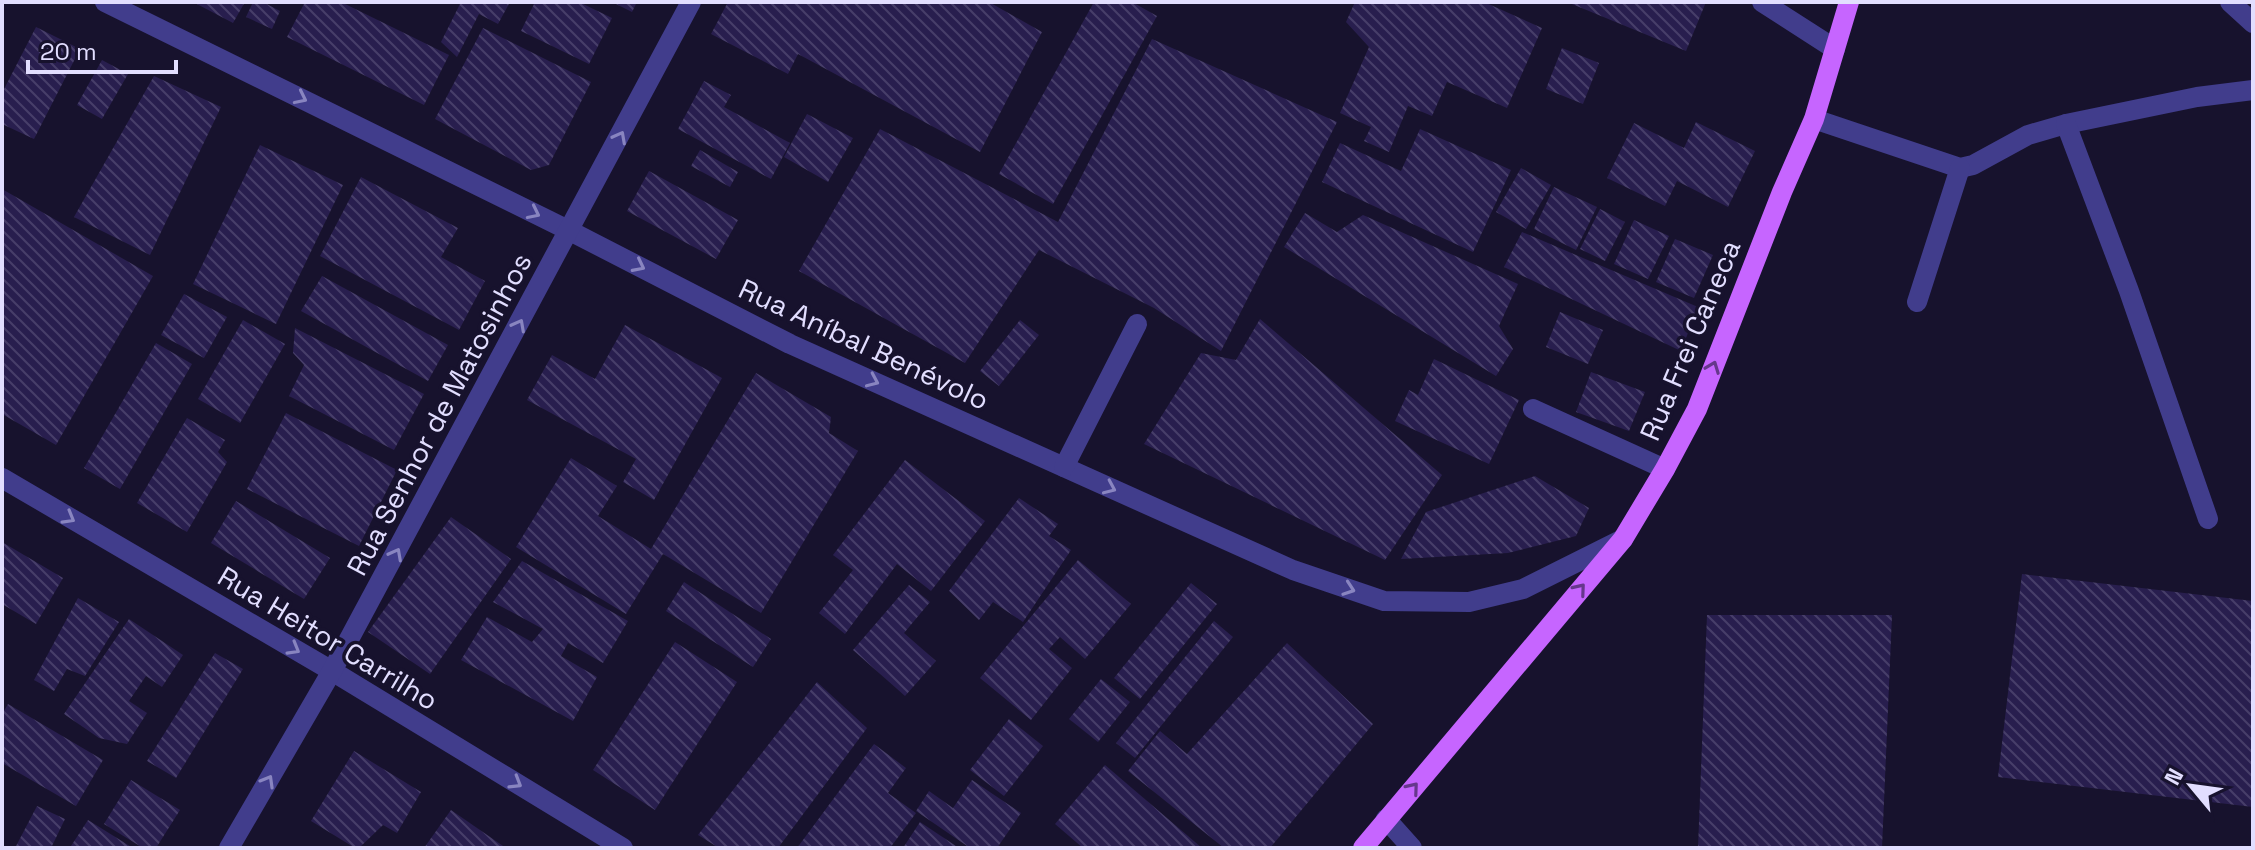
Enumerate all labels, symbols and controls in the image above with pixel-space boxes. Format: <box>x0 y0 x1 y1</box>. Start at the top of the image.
scale bar <box>28 24 176 74</box>
text: 20 m <box>40 36 97 67</box>
one-way arrow <box>292 88 307 104</box>
one-way arrow <box>610 131 625 145</box>
one-way arrow <box>525 203 540 219</box>
street label: Rua Frei Caneca <box>1632 234 1748 446</box>
street label: Rua Senhor de Matosinhos <box>339 247 539 581</box>
one-way arrow <box>631 257 646 272</box>
street label: Rua Aníbal Benévolo <box>733 270 995 418</box>
one-way arrow <box>509 320 525 334</box>
one-way arrow <box>1703 361 1720 375</box>
one-way arrow <box>864 371 879 387</box>
one-way arrow <box>1101 478 1116 494</box>
one-way arrow <box>60 508 75 524</box>
one-way arrow <box>386 548 401 562</box>
street label: Rua Heitor Carrilho <box>211 558 445 718</box>
one-way arrow <box>1341 579 1355 595</box>
one-way arrow <box>1570 584 1585 599</box>
one-way arrow <box>285 639 300 655</box>
north arrow <box>2151 746 2231 826</box>
text: N <box>2158 763 2189 790</box>
one-way arrow <box>507 774 522 789</box>
one-way arrow <box>258 775 274 789</box>
one-way arrow <box>1403 783 1418 797</box>

